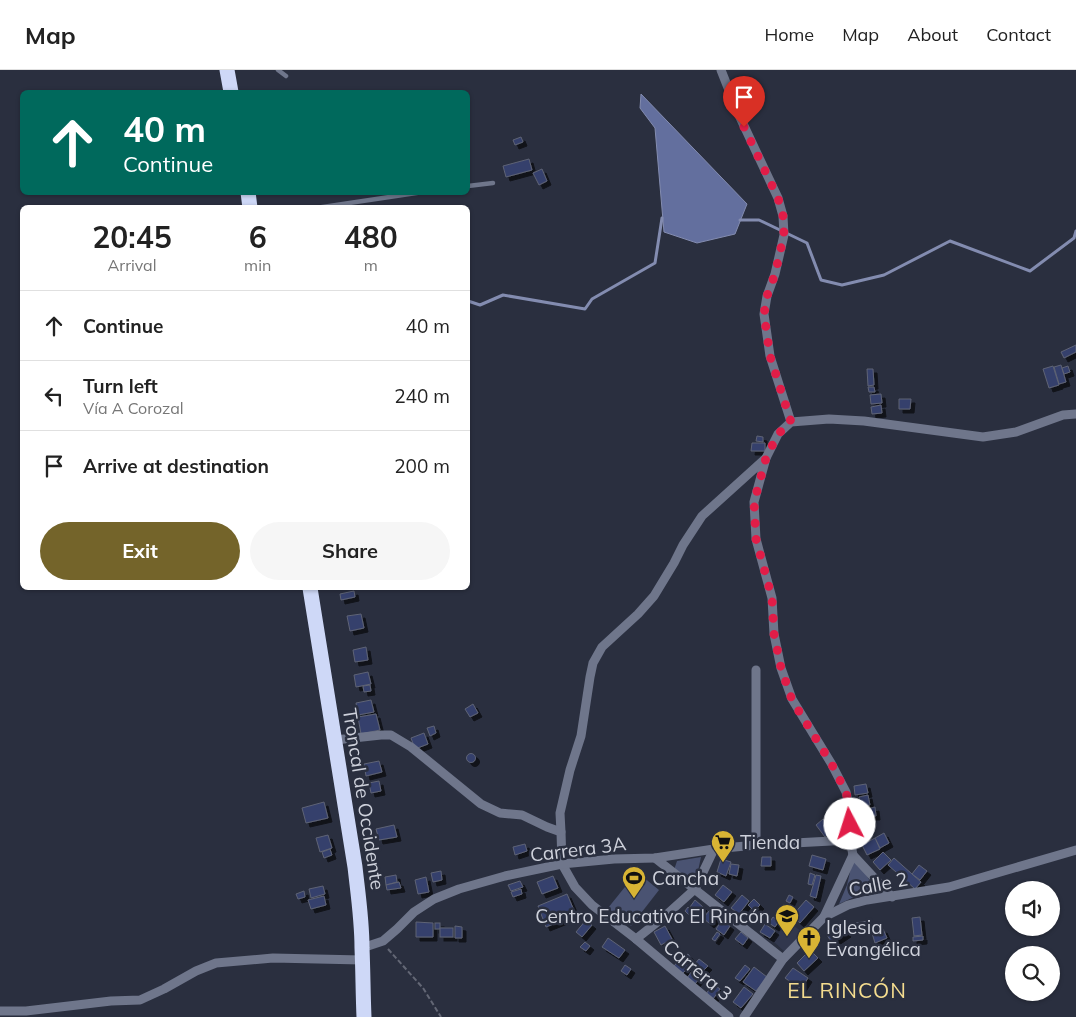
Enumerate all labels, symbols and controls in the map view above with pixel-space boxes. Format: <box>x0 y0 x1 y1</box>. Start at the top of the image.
text: Map <box>25 20 76 50</box>
text: Home <box>764 23 814 46</box>
text: Map <box>842 23 879 46</box>
text: About <box>907 23 958 46</box>
text: Contact <box>986 23 1051 46</box>
pin <box>723 76 765 127</box>
icon: arrive <box>730 83 758 111</box>
text: 40 m <box>123 107 206 151</box>
icon: ahead <box>40 110 105 175</box>
text: Continue <box>123 150 213 178</box>
text: 20:45 <box>92 218 172 256</box>
text: 6 <box>249 218 267 256</box>
text: 480 <box>344 218 398 256</box>
text: Arrival <box>108 255 157 275</box>
text: min <box>244 255 271 275</box>
text: m <box>364 255 378 275</box>
icon: ahead <box>40 312 68 340</box>
text: Continue <box>83 314 163 338</box>
text: 40 m <box>406 314 450 338</box>
text: Turn left <box>83 374 158 398</box>
icon: left <box>40 382 68 410</box>
text: 240 m <box>394 384 450 408</box>
text: Vía A Corozal <box>83 398 184 418</box>
icon: arrive <box>40 452 68 480</box>
text: Arrive at destination <box>83 454 269 478</box>
text: 200 m <box>394 454 450 478</box>
button: Exit <box>40 522 240 580</box>
button: Share <box>250 522 450 580</box>
street label: Troncal de Occidente <box>338 707 390 891</box>
position arrow <box>823 797 875 849</box>
supermarket icon: Tienda <box>710 829 736 863</box>
place label: Tienda <box>740 830 800 854</box>
street label: Carrera 3A <box>529 831 627 867</box>
sports icon: Cancha <box>621 865 647 899</box>
place label: Cancha <box>652 866 719 890</box>
street label: Calle 2 <box>846 867 910 901</box>
map controls <box>1005 881 1060 1001</box>
button: sound <box>1005 881 1060 936</box>
school or university icon: Centro Educativo El Rincón <box>774 903 800 937</box>
place label: Centro Educativo El Rincón <box>535 904 770 928</box>
place label: Iglesia Evangélica <box>826 915 921 961</box>
church icon: Iglesia Evangélica <box>796 925 822 959</box>
street label: Carrera 3 <box>659 934 737 1006</box>
button: search <box>1005 946 1060 1001</box>
district label: EL RINCÓN <box>787 977 907 1003</box>

